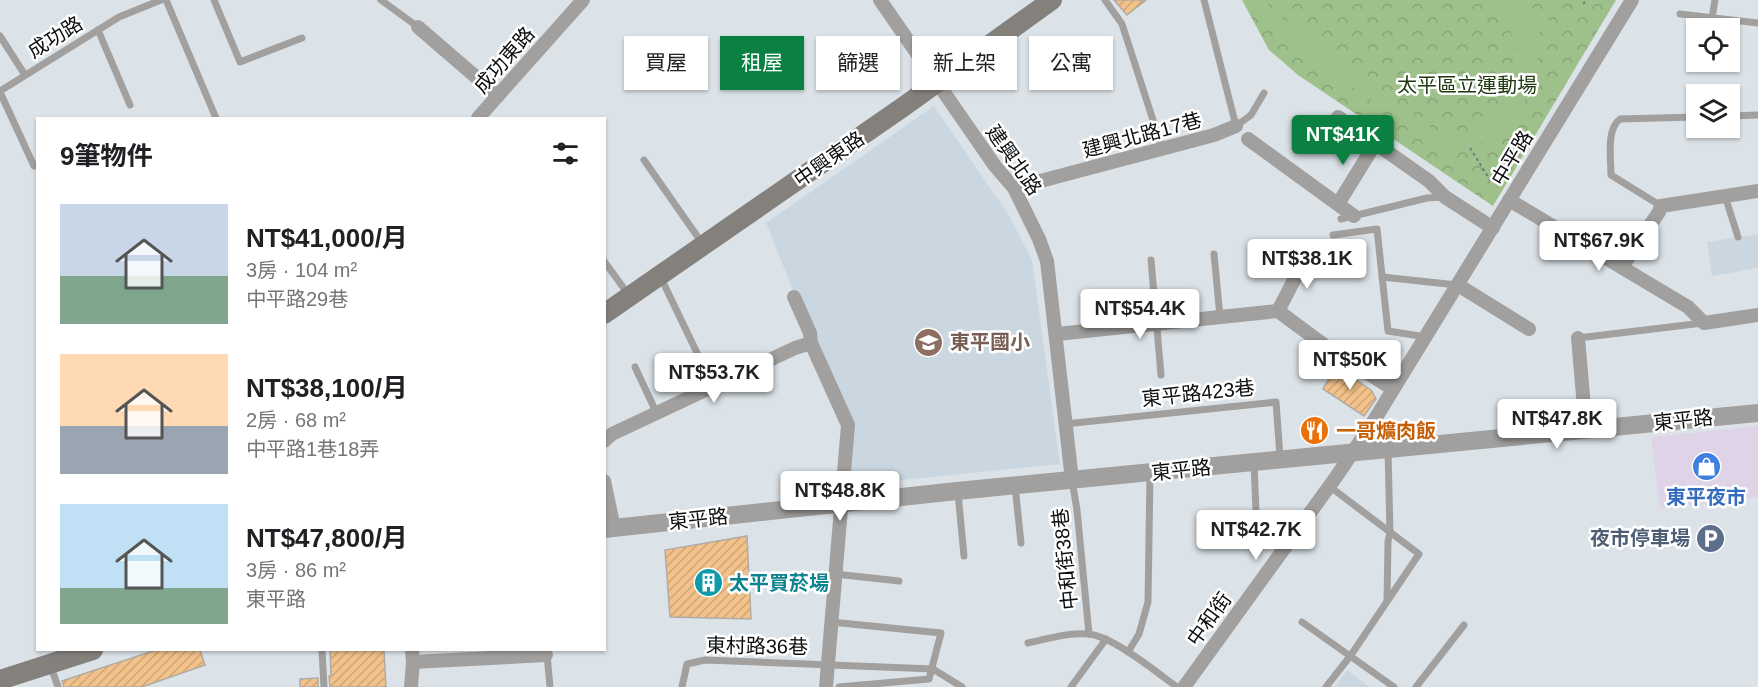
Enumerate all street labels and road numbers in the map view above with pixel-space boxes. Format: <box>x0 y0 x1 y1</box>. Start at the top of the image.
street label: 成功路 <box>24 12 86 62</box>
street label: 成功東路 <box>469 23 539 97</box>
street label: 建興北路17巷 <box>1080 109 1204 161</box>
street label: 建興北路 <box>982 121 1046 199</box>
street label: 中興東路 <box>790 127 868 191</box>
street label: 中平路 <box>1487 127 1537 189</box>
street label: 東平路423巷 <box>1140 376 1256 410</box>
street label: 東平路 <box>1652 406 1714 434</box>
street label: 東平路 <box>1150 456 1212 484</box>
street label: 東平路 <box>667 505 729 533</box>
street label: 中和街38巷 <box>1049 507 1081 611</box>
street label: 中和街 <box>1182 588 1236 650</box>
street label: 東村路36巷 <box>706 634 808 658</box>

